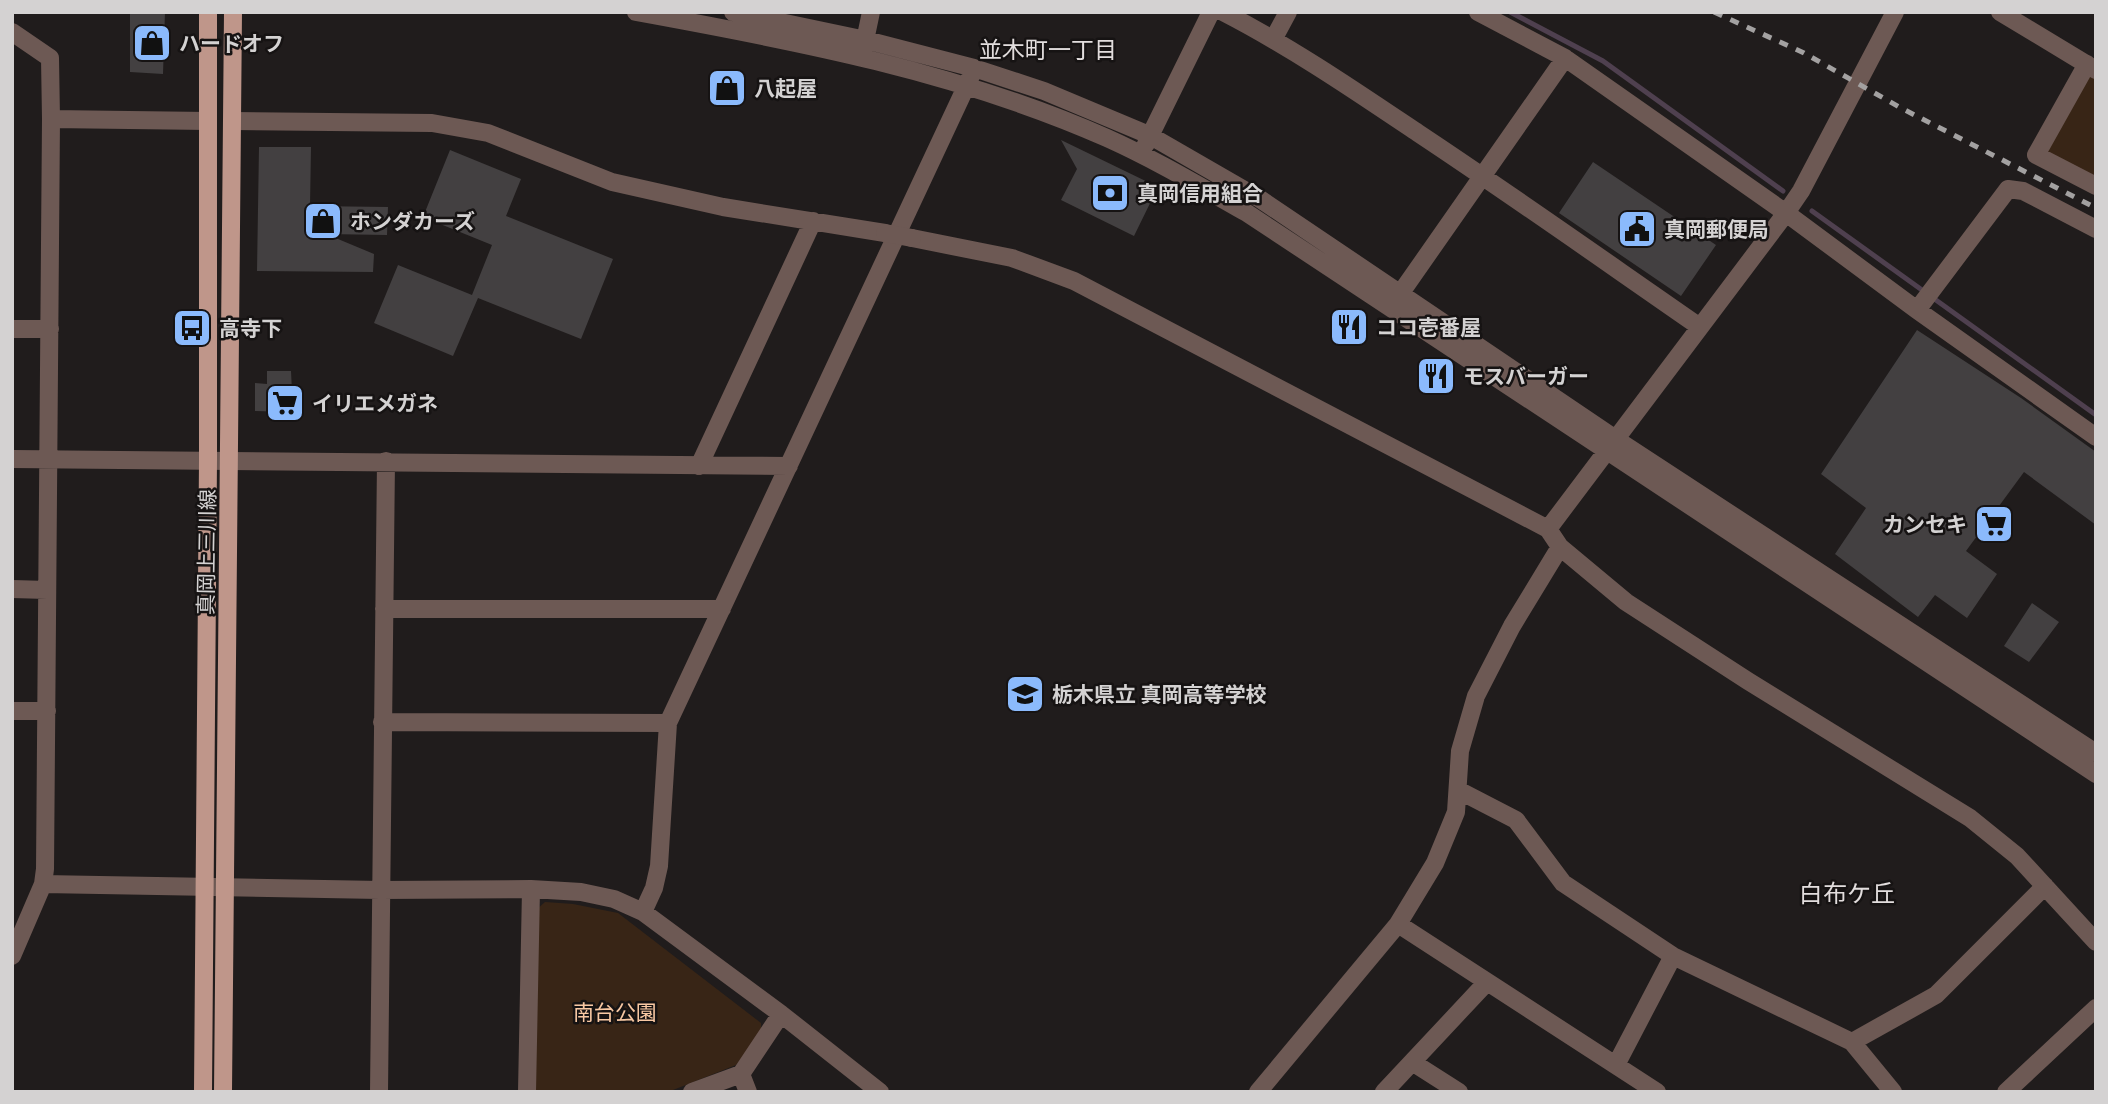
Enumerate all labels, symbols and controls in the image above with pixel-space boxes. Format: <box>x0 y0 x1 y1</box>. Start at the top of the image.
shop icon: ハードオフ <box>131 22 173 64</box>
place label: ハードオフ <box>179 27 284 59</box>
district label: 並木町一丁目 <box>979 32 1117 67</box>
shop icon: 八起屋 <box>706 67 748 109</box>
place label: 八起屋 <box>754 72 817 104</box>
bank icon: 真岡信用組合 <box>1089 172 1131 214</box>
place label: 真岡信用組合 <box>1137 177 1263 209</box>
shop icon: ホンダカーズ <box>302 200 344 242</box>
place label: ホンダカーズ <box>350 205 475 237</box>
public building icon: 真岡郵便局 <box>1616 208 1658 250</box>
place label: 真岡郵便局 <box>1664 213 1769 245</box>
restaurant icon: ココ壱番屋 <box>1328 306 1370 348</box>
bus stop icon: 高寺下 <box>171 307 213 349</box>
place label: ココ壱番屋 <box>1376 311 1481 343</box>
place label: 高寺下 <box>219 312 282 344</box>
restaurant icon: モスバーガー <box>1415 355 1457 397</box>
place label: モスバーガー <box>1463 360 1589 392</box>
supermarket icon: イリエメガネ <box>264 382 306 424</box>
place label: イリエメガネ <box>312 387 438 419</box>
street label: 真岡上三川線 <box>189 489 223 615</box>
supermarket icon: カンセキ <box>1973 503 2015 545</box>
place label: カンセキ <box>1883 508 1967 540</box>
school or university icon: 栃木県立 真岡高等学校 <box>1004 673 1046 715</box>
place label: 栃木県立 真岡高等学校 <box>1052 678 1267 710</box>
district label: 白布ケ丘 <box>1799 875 1895 911</box>
park label: 南台公園 <box>573 996 657 1028</box>

